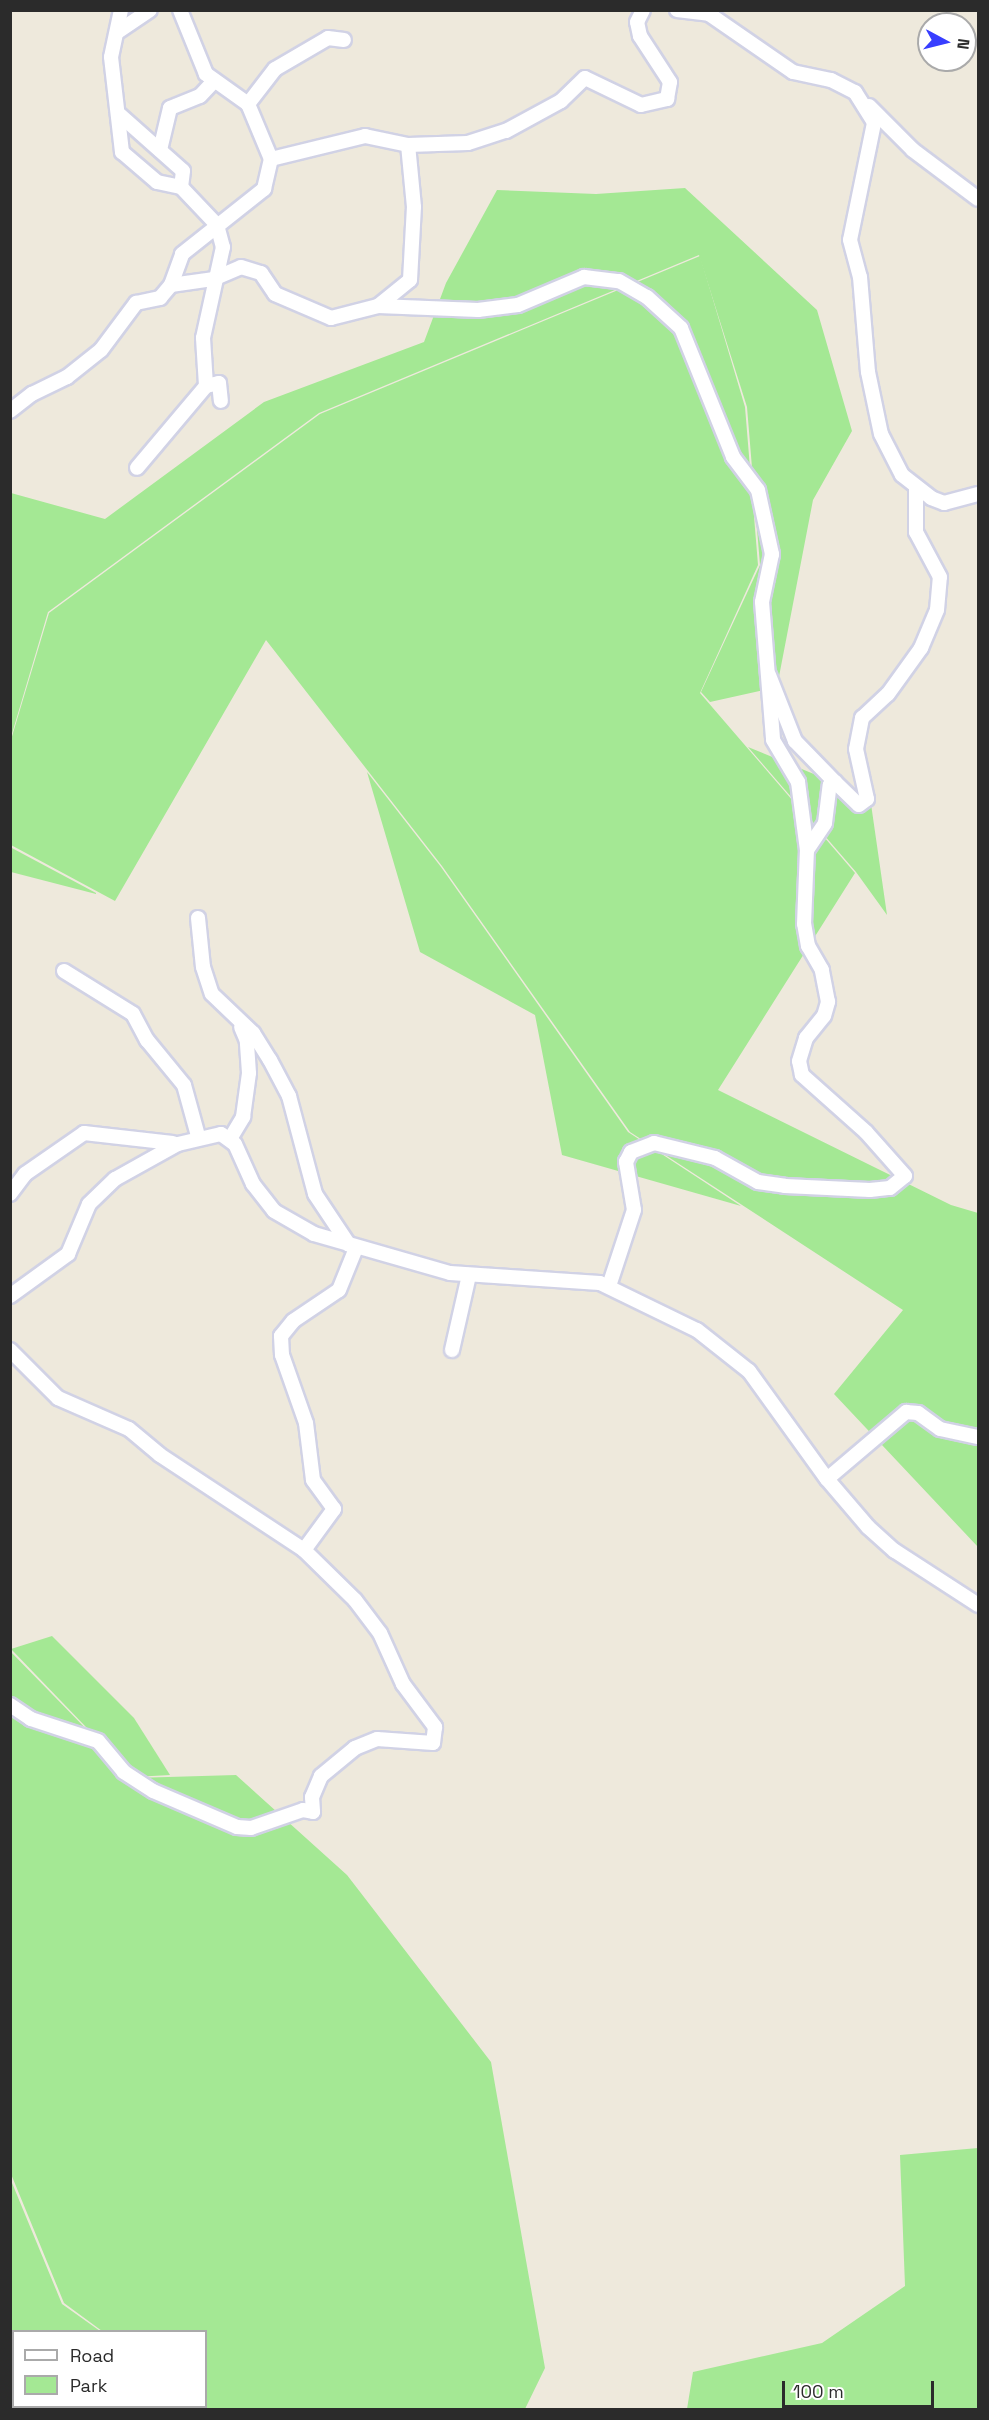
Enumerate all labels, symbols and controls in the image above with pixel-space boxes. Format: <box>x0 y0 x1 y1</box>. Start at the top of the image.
north arrow <box>917 12 977 72</box>
text: N <box>952 37 974 51</box>
legend <box>12 2330 207 2408</box>
text: Road <box>70 2344 114 2367</box>
scale bar <box>785 2369 936 2407</box>
text: Park <box>70 2374 107 2397</box>
text: 100 m <box>793 2380 844 2403</box>

